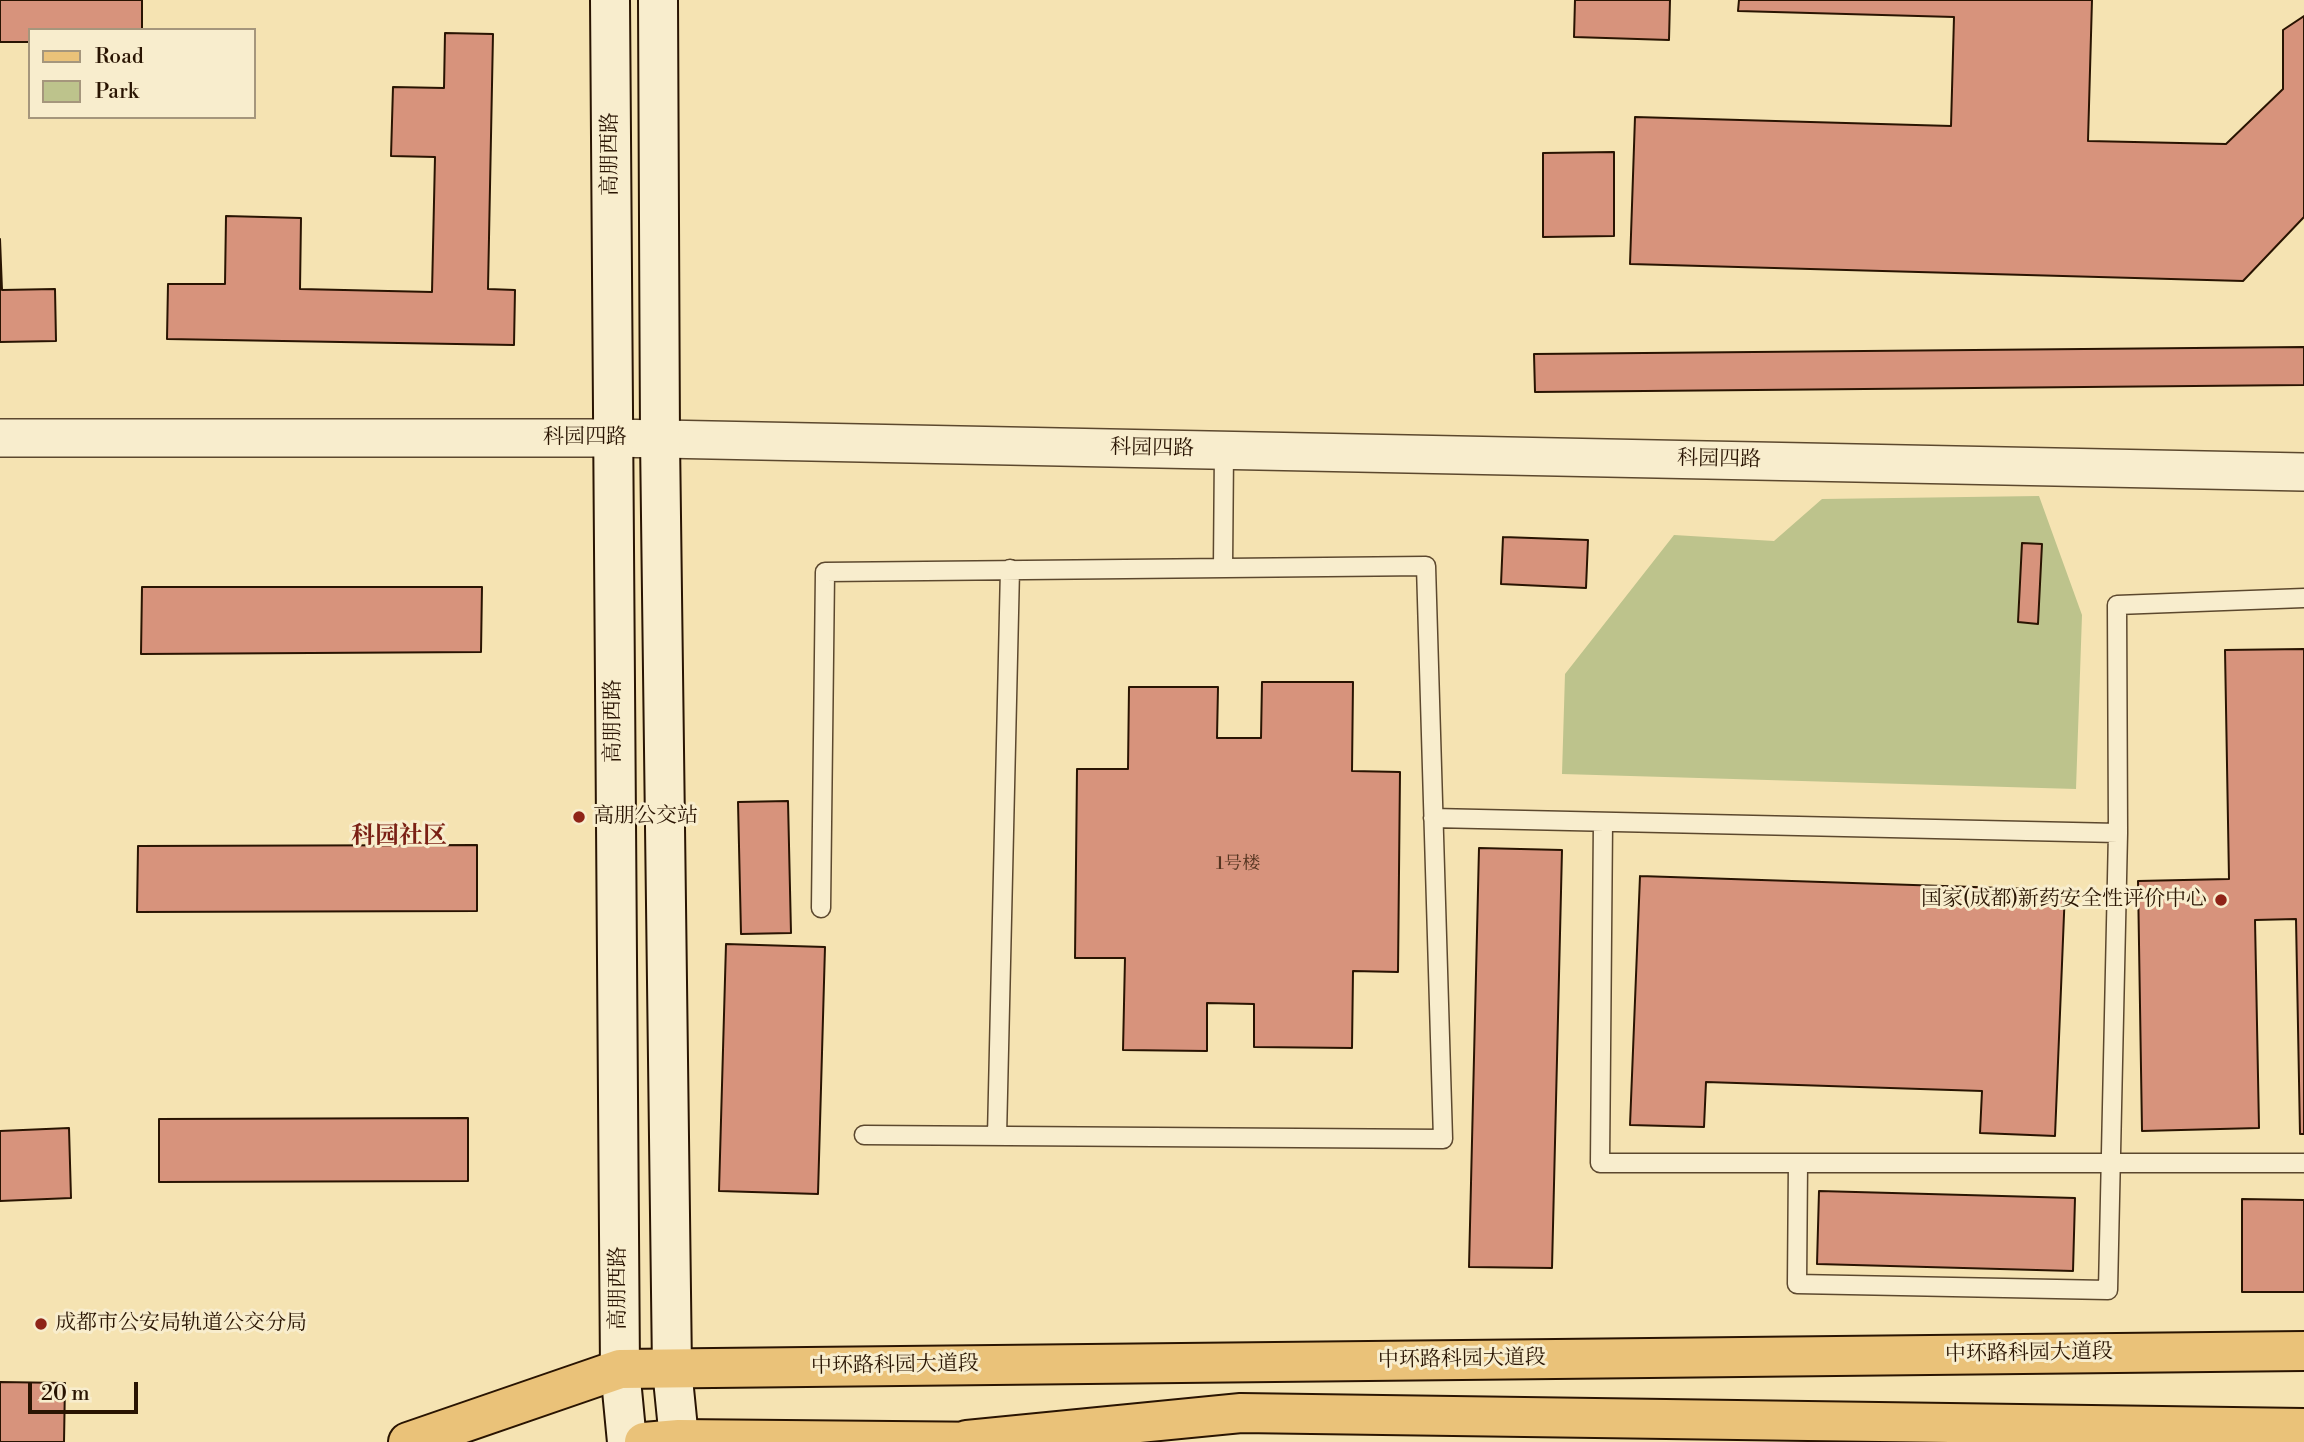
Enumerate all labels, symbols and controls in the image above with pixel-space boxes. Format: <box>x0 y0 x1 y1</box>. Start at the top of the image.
legend <box>28 28 256 119</box>
text: Road <box>95 44 144 70</box>
text: Park <box>95 79 139 105</box>
street label: 高朋西路 <box>598 112 624 196</box>
street label: 科园四路 <box>543 425 627 451</box>
street label: 科园四路 <box>1110 436 1194 462</box>
street label: 科园四路 <box>1677 447 1761 473</box>
street label: 高朋西路 <box>601 679 627 763</box>
place label: 高朋公交站 <box>593 804 698 830</box>
marker: 高朋公交站 <box>571 809 587 825</box>
district label: 科园社区 <box>351 823 447 851</box>
house number: 1号楼 <box>1216 854 1260 876</box>
place label: 国家(成都)新药安全性评价中心 <box>1921 887 2207 913</box>
marker: 国家(成都)新药安全性评价中心 <box>2213 892 2229 908</box>
street label: 高朋西路 <box>606 1246 632 1330</box>
place label: 成都市公安局轨道公交分局 <box>55 1311 307 1337</box>
marker: 成都市公安局轨道公交分局 <box>33 1316 49 1332</box>
street label: 中环路科园大道段 <box>1945 1340 2113 1368</box>
street label: 中环路科园大道段 <box>1378 1346 1546 1374</box>
street label: 中环路科园大道段 <box>811 1352 979 1380</box>
scale bar <box>32 1368 142 1412</box>
text: 20 m <box>41 1381 90 1407</box>

